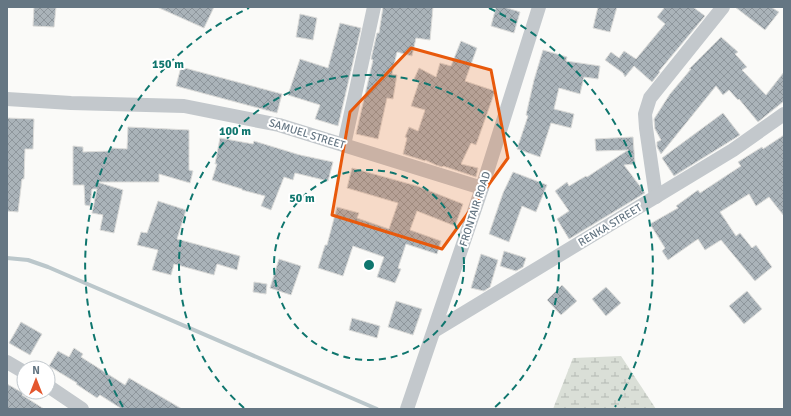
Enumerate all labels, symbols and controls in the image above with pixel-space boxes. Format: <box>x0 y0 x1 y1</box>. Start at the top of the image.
text: 150 m <box>152 57 184 72</box>
street label: SAMUEL STREET <box>267 116 347 152</box>
text: 100 m <box>219 124 251 139</box>
street label: FRONTAIR ROAD <box>457 170 493 248</box>
text: 50 m <box>289 191 315 206</box>
street label: RENKA STREET <box>576 201 645 249</box>
centre of rings <box>362 258 376 272</box>
north arrow <box>16 360 56 400</box>
text: N <box>32 364 40 377</box>

